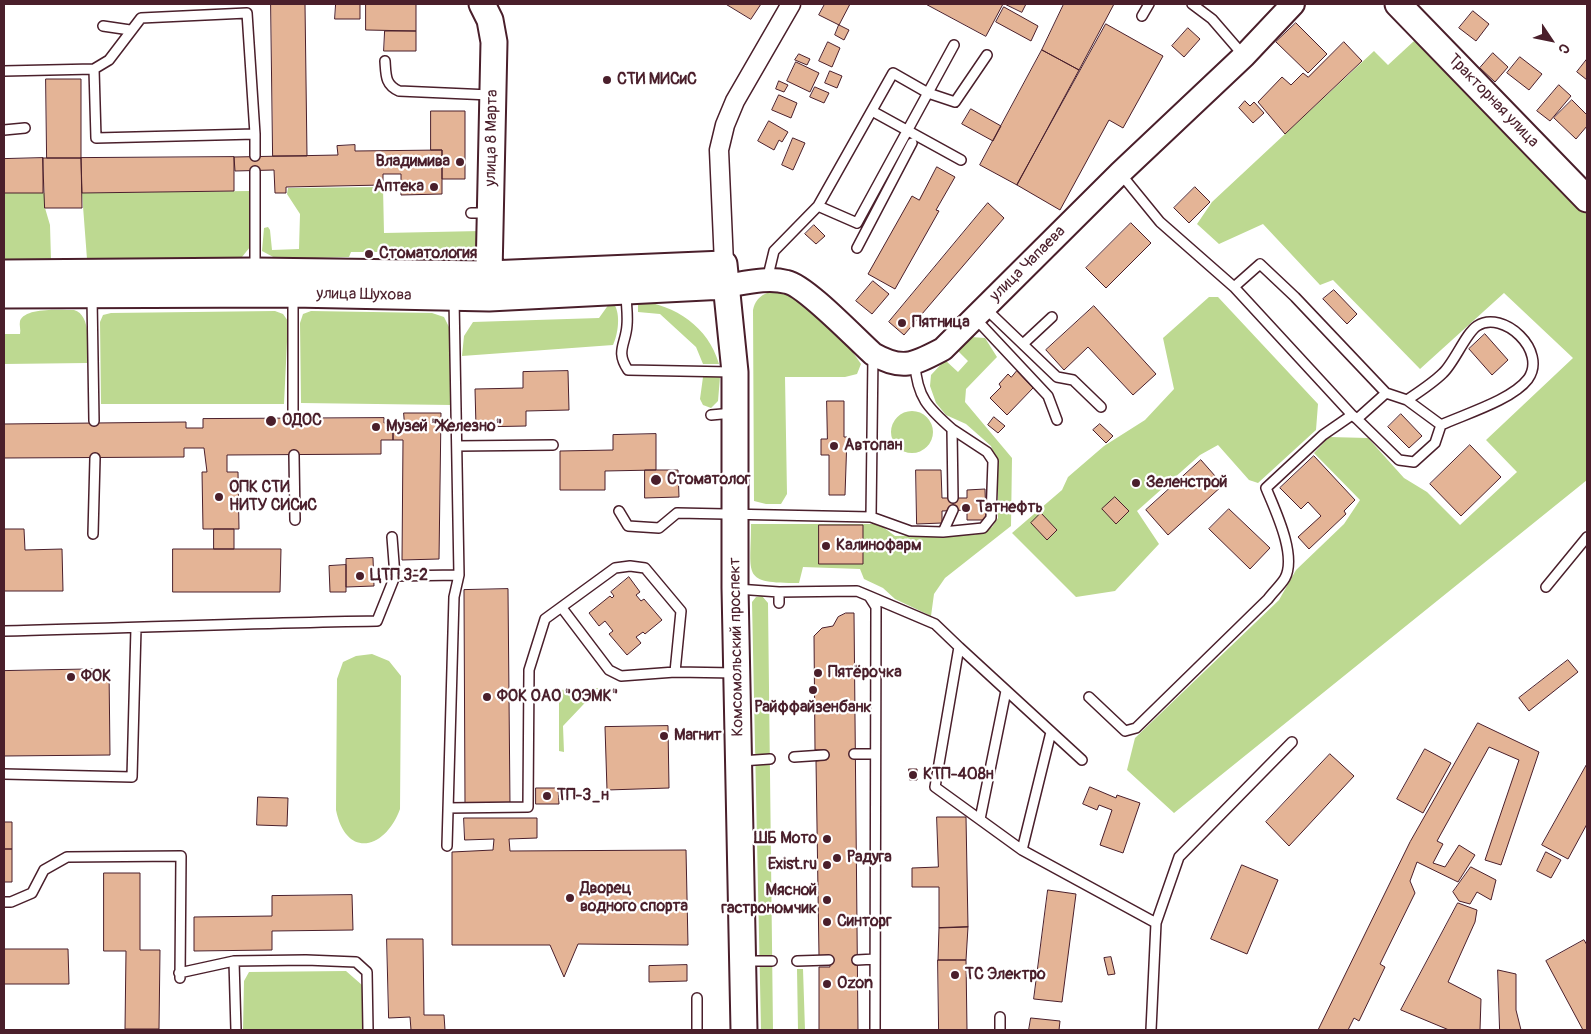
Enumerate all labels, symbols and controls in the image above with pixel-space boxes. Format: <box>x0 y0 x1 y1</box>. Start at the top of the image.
north arrow <box>1526 15 1576 65</box>
text: С <box>1554 40 1573 57</box>
street label: Тракторная улица <box>1444 50 1542 152</box>
place label: СТИ МИСиС <box>617 70 697 90</box>
marker: СТИ МИСиС <box>601 74 613 86</box>
street label: улица 8 Марта <box>482 89 502 187</box>
place label: Владимива <box>375 152 450 172</box>
marker: Владимива <box>454 156 466 168</box>
place label: Аптека <box>374 177 424 197</box>
marker: Аптека <box>428 181 440 193</box>
street label: улица Чапаева <box>986 222 1070 306</box>
place label: Стоматология <box>379 244 477 264</box>
marker: Стоматология <box>363 248 375 260</box>
street label: улица Шухова <box>316 285 412 305</box>
place label: Пятница <box>912 313 970 333</box>
marker: Пятница <box>896 317 908 329</box>
place label: ОДОС <box>282 411 322 431</box>
marker: ОДОС <box>264 414 278 428</box>
place label: Музей "Железно" <box>386 417 502 437</box>
marker: Музей "Железно" <box>370 421 382 433</box>
place label: Автопан <box>844 436 902 456</box>
marker: Автопан <box>828 440 840 452</box>
place label: Стоматолог <box>667 470 751 490</box>
marker: Стоматолог <box>649 473 663 487</box>
place label: Зеленстрой <box>1146 473 1227 493</box>
marker: Зеленстрой <box>1130 477 1142 489</box>
place label: ОПК СТИ НИТУ СИСиС <box>229 478 317 516</box>
marker: ОПК СТИ НИТУ СИСиС <box>213 491 225 503</box>
place label: Татнефть <box>976 498 1043 518</box>
marker: Татнефть <box>960 502 972 514</box>
place label: Калинофарм <box>836 536 922 556</box>
marker: Калинофарм <box>820 540 832 552</box>
street label: Комсомольский проспект <box>726 557 748 737</box>
place label: ЦТП 3-2 <box>370 566 428 586</box>
marker: ЦТП 3-2 <box>354 570 366 582</box>
place label: Пятёрочка <box>828 663 902 683</box>
place label: ФОК <box>81 667 111 687</box>
marker: Пятёрочка <box>812 667 824 679</box>
marker: ФОК <box>65 671 77 683</box>
marker: Райффайзенбанк <box>807 684 819 696</box>
place label: ФОК ОАО "ОЭМК" <box>497 687 618 707</box>
marker: ФОК ОАО "ОЭМК" <box>481 691 493 703</box>
place label: Райффайзенбанк <box>754 698 872 718</box>
place label: Магнит <box>674 726 722 746</box>
marker: Магнит <box>658 730 670 742</box>
place label: КТП-408н <box>923 765 994 785</box>
marker: КТП-408н <box>907 769 919 781</box>
place label: ТП-3_н <box>557 786 609 806</box>
marker: ТП-3_н <box>541 790 553 802</box>
place label: ШБ Мото <box>754 829 817 849</box>
marker: ШБ Мото <box>821 833 833 845</box>
place label: Радуга <box>847 848 892 868</box>
marker: Радуга <box>831 852 843 864</box>
place label: Exist.ru <box>768 855 817 875</box>
marker: Exist.ru <box>821 859 833 871</box>
place label: Дворец водного спорта <box>580 879 688 917</box>
place label: Мясной гастрономчик <box>722 881 817 919</box>
marker: Дворец водного спорта <box>564 892 576 904</box>
marker: Мясной гастрономчик <box>821 894 833 906</box>
place label: Синторг <box>837 912 892 932</box>
marker: Синторг <box>821 916 833 928</box>
place label: ТС Электро <box>965 965 1046 985</box>
marker: ТС Электро <box>949 969 961 981</box>
place label: Ozon <box>837 974 873 994</box>
marker: Ozon <box>821 978 833 990</box>

